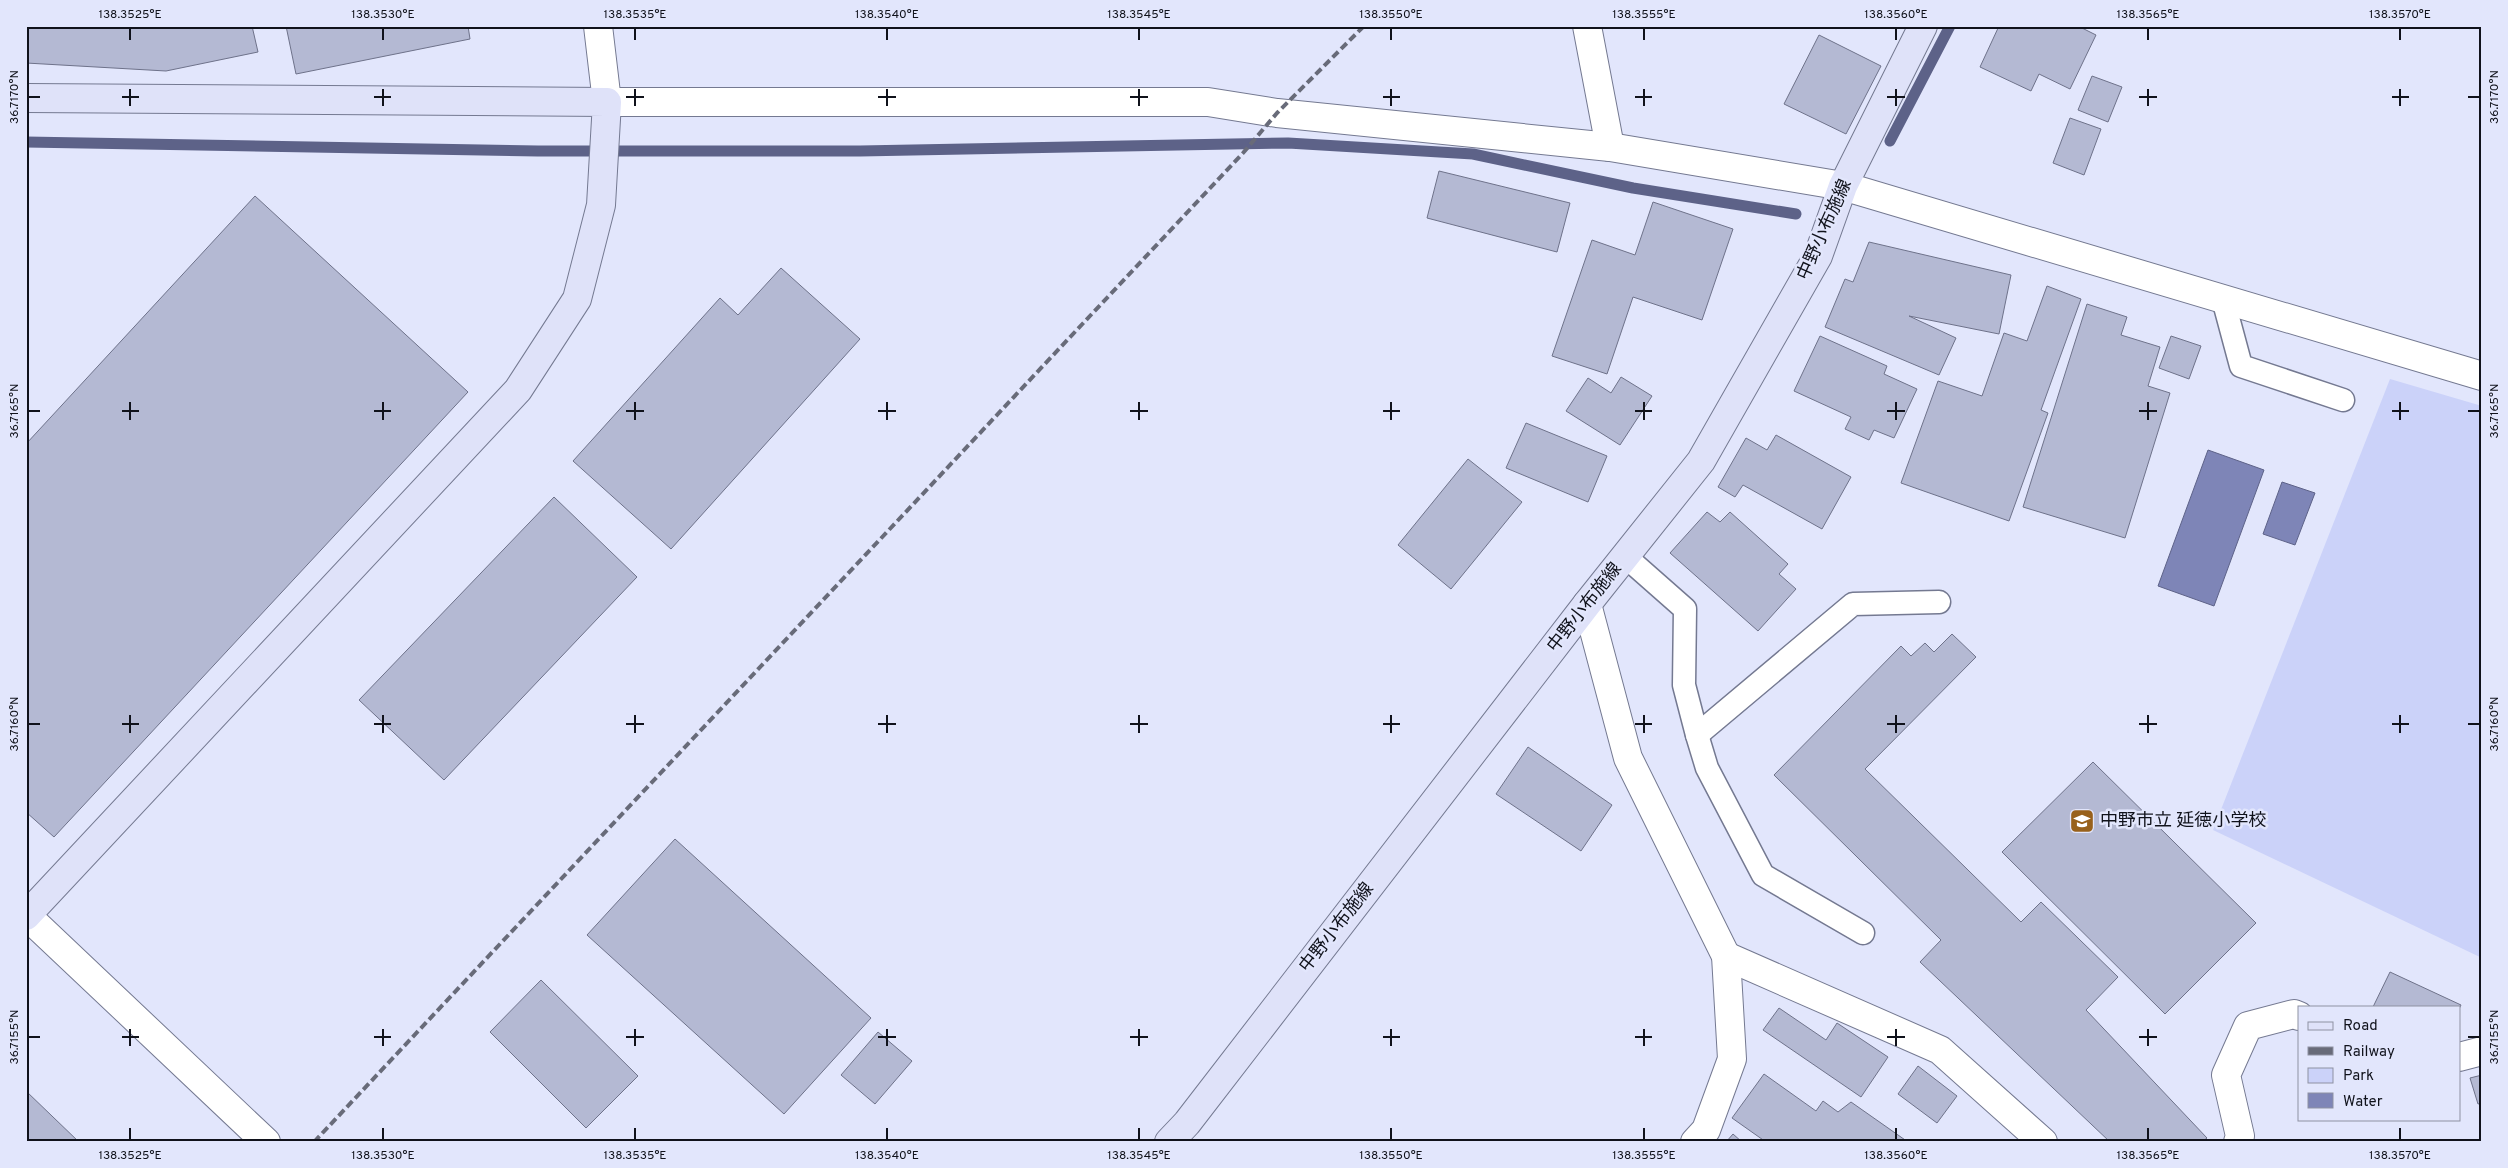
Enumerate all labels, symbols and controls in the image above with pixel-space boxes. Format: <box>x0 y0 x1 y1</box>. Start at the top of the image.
text: 138.3525°E <box>98 7 162 23</box>
text: 138.3530°E <box>351 7 415 23</box>
text: 138.3535°E <box>603 7 667 23</box>
text: 138.3540°E <box>855 7 919 23</box>
text: 138.3545°E <box>1107 7 1171 23</box>
text: 138.3550°E <box>1359 7 1423 23</box>
text: 138.3555°E <box>1612 7 1676 23</box>
text: 138.3560°E <box>1864 7 1928 23</box>
text: 138.3565°E <box>2116 7 2180 23</box>
text: 138.3570°E <box>2369 7 2431 23</box>
text: 36.7170°N <box>7 70 23 124</box>
text: 36.7170°N <box>2487 70 2503 124</box>
street label: 中野小布施線 <box>1793 176 1857 284</box>
text: 36.7165°N <box>7 384 23 438</box>
text: 36.7165°N <box>2487 384 2503 438</box>
street label: 中野小布施線 <box>1543 558 1627 658</box>
text: 36.7160°N <box>7 696 23 752</box>
text: 36.7160°N <box>2487 696 2503 752</box>
school or university icon: 中野市立 延徳小学校 <box>2069 808 2095 834</box>
place label: 中野市立 延徳小学校 <box>2100 810 2266 833</box>
street label: 中野小布施線 <box>1295 878 1379 978</box>
legend <box>2298 1006 2460 1120</box>
text: 36.7155°N <box>7 1009 23 1065</box>
text: 36.7155°N <box>2487 1009 2503 1065</box>
text: Road <box>2343 1017 2378 1036</box>
text: Railway <box>2343 1043 2395 1062</box>
text: Park <box>2343 1067 2374 1086</box>
text: Water <box>2343 1093 2383 1112</box>
text: 138.3525°E <box>98 1148 162 1164</box>
text: 138.3530°E <box>351 1148 415 1164</box>
text: 138.3535°E <box>603 1148 667 1164</box>
text: 138.3540°E <box>855 1148 919 1164</box>
text: 138.3545°E <box>1107 1148 1171 1164</box>
text: 138.3550°E <box>1359 1148 1423 1164</box>
text: 138.3555°E <box>1612 1148 1676 1164</box>
text: 138.3560°E <box>1864 1148 1928 1164</box>
text: 138.3565°E <box>2116 1148 2180 1164</box>
text: 138.3570°E <box>2369 1148 2431 1164</box>

